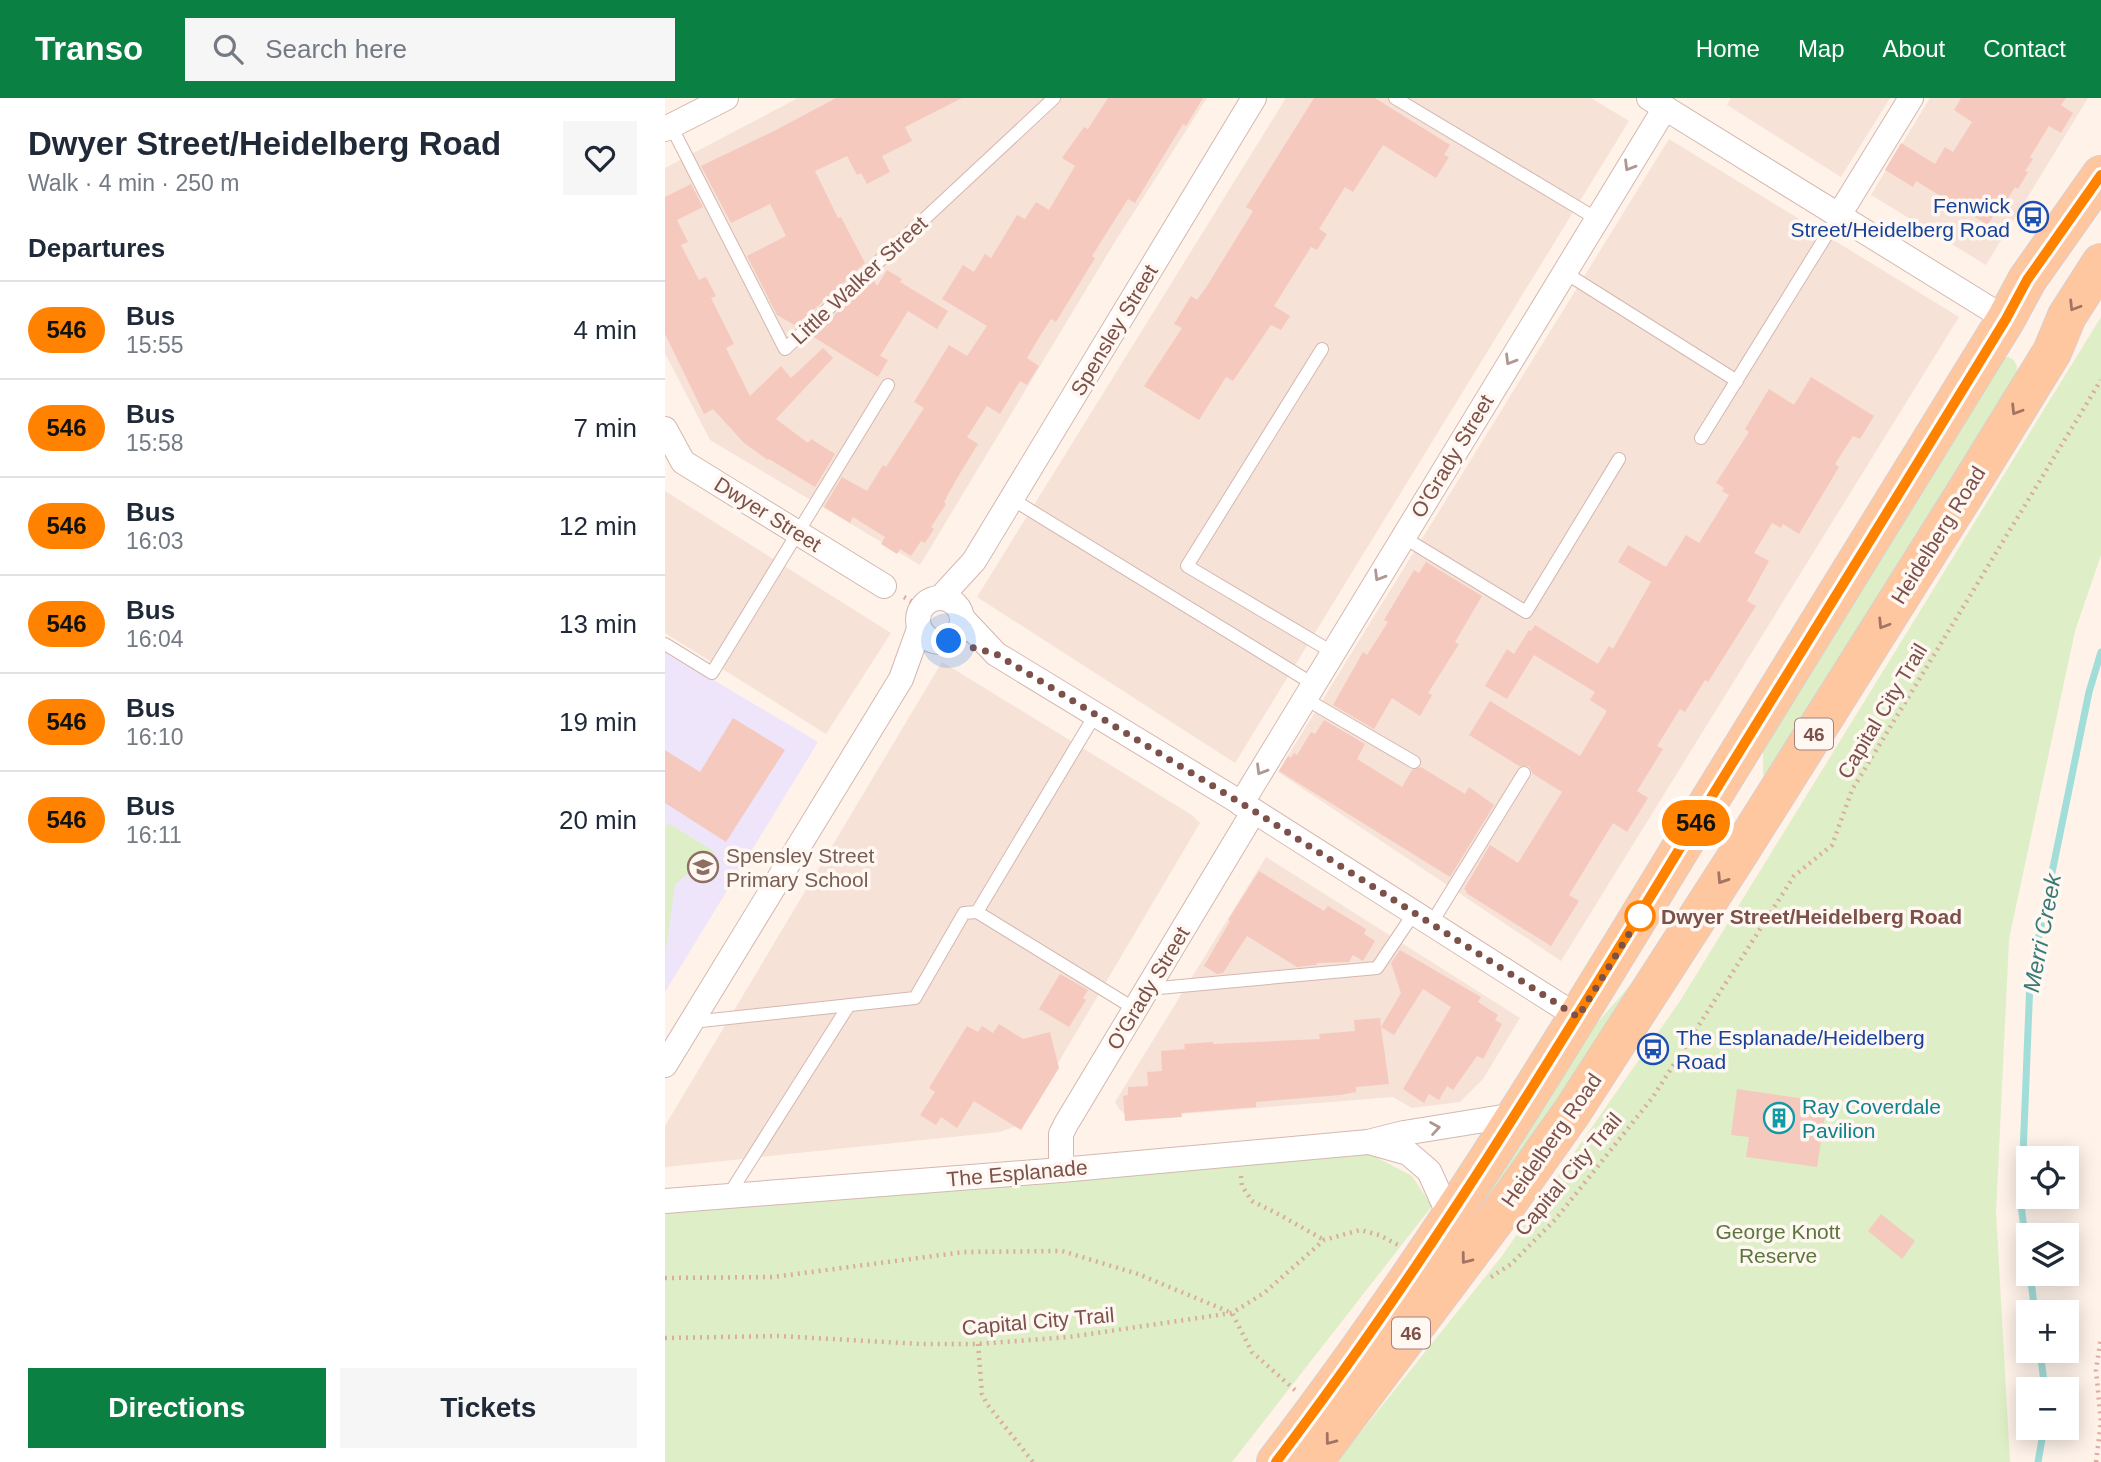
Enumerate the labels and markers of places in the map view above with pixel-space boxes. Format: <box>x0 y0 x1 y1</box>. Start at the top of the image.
place label: Fenwick Street/Heidelberg Road <box>1791 194 2010 241</box>
bus stop icon: Fenwick Street/Heidelberg Road <box>2016 200 2050 234</box>
place label: Spensley Street Primary School <box>726 844 874 891</box>
school or university icon: Spensley Street Primary School <box>686 850 720 884</box>
marker: Dwyer Street/Heidelberg Road <box>1625 901 1655 931</box>
place label: Dwyer Street/Heidelberg Road <box>1661 905 1962 928</box>
place label: The Esplanade/Heidelberg Road <box>1676 1026 1925 1073</box>
bus stop icon: The Esplanade/Heidelberg Road <box>1636 1032 1670 1066</box>
place label: Ray Coverdale Pavilion <box>1802 1095 1941 1142</box>
building icon: Ray Coverdale Pavilion <box>1762 1101 1796 1135</box>

